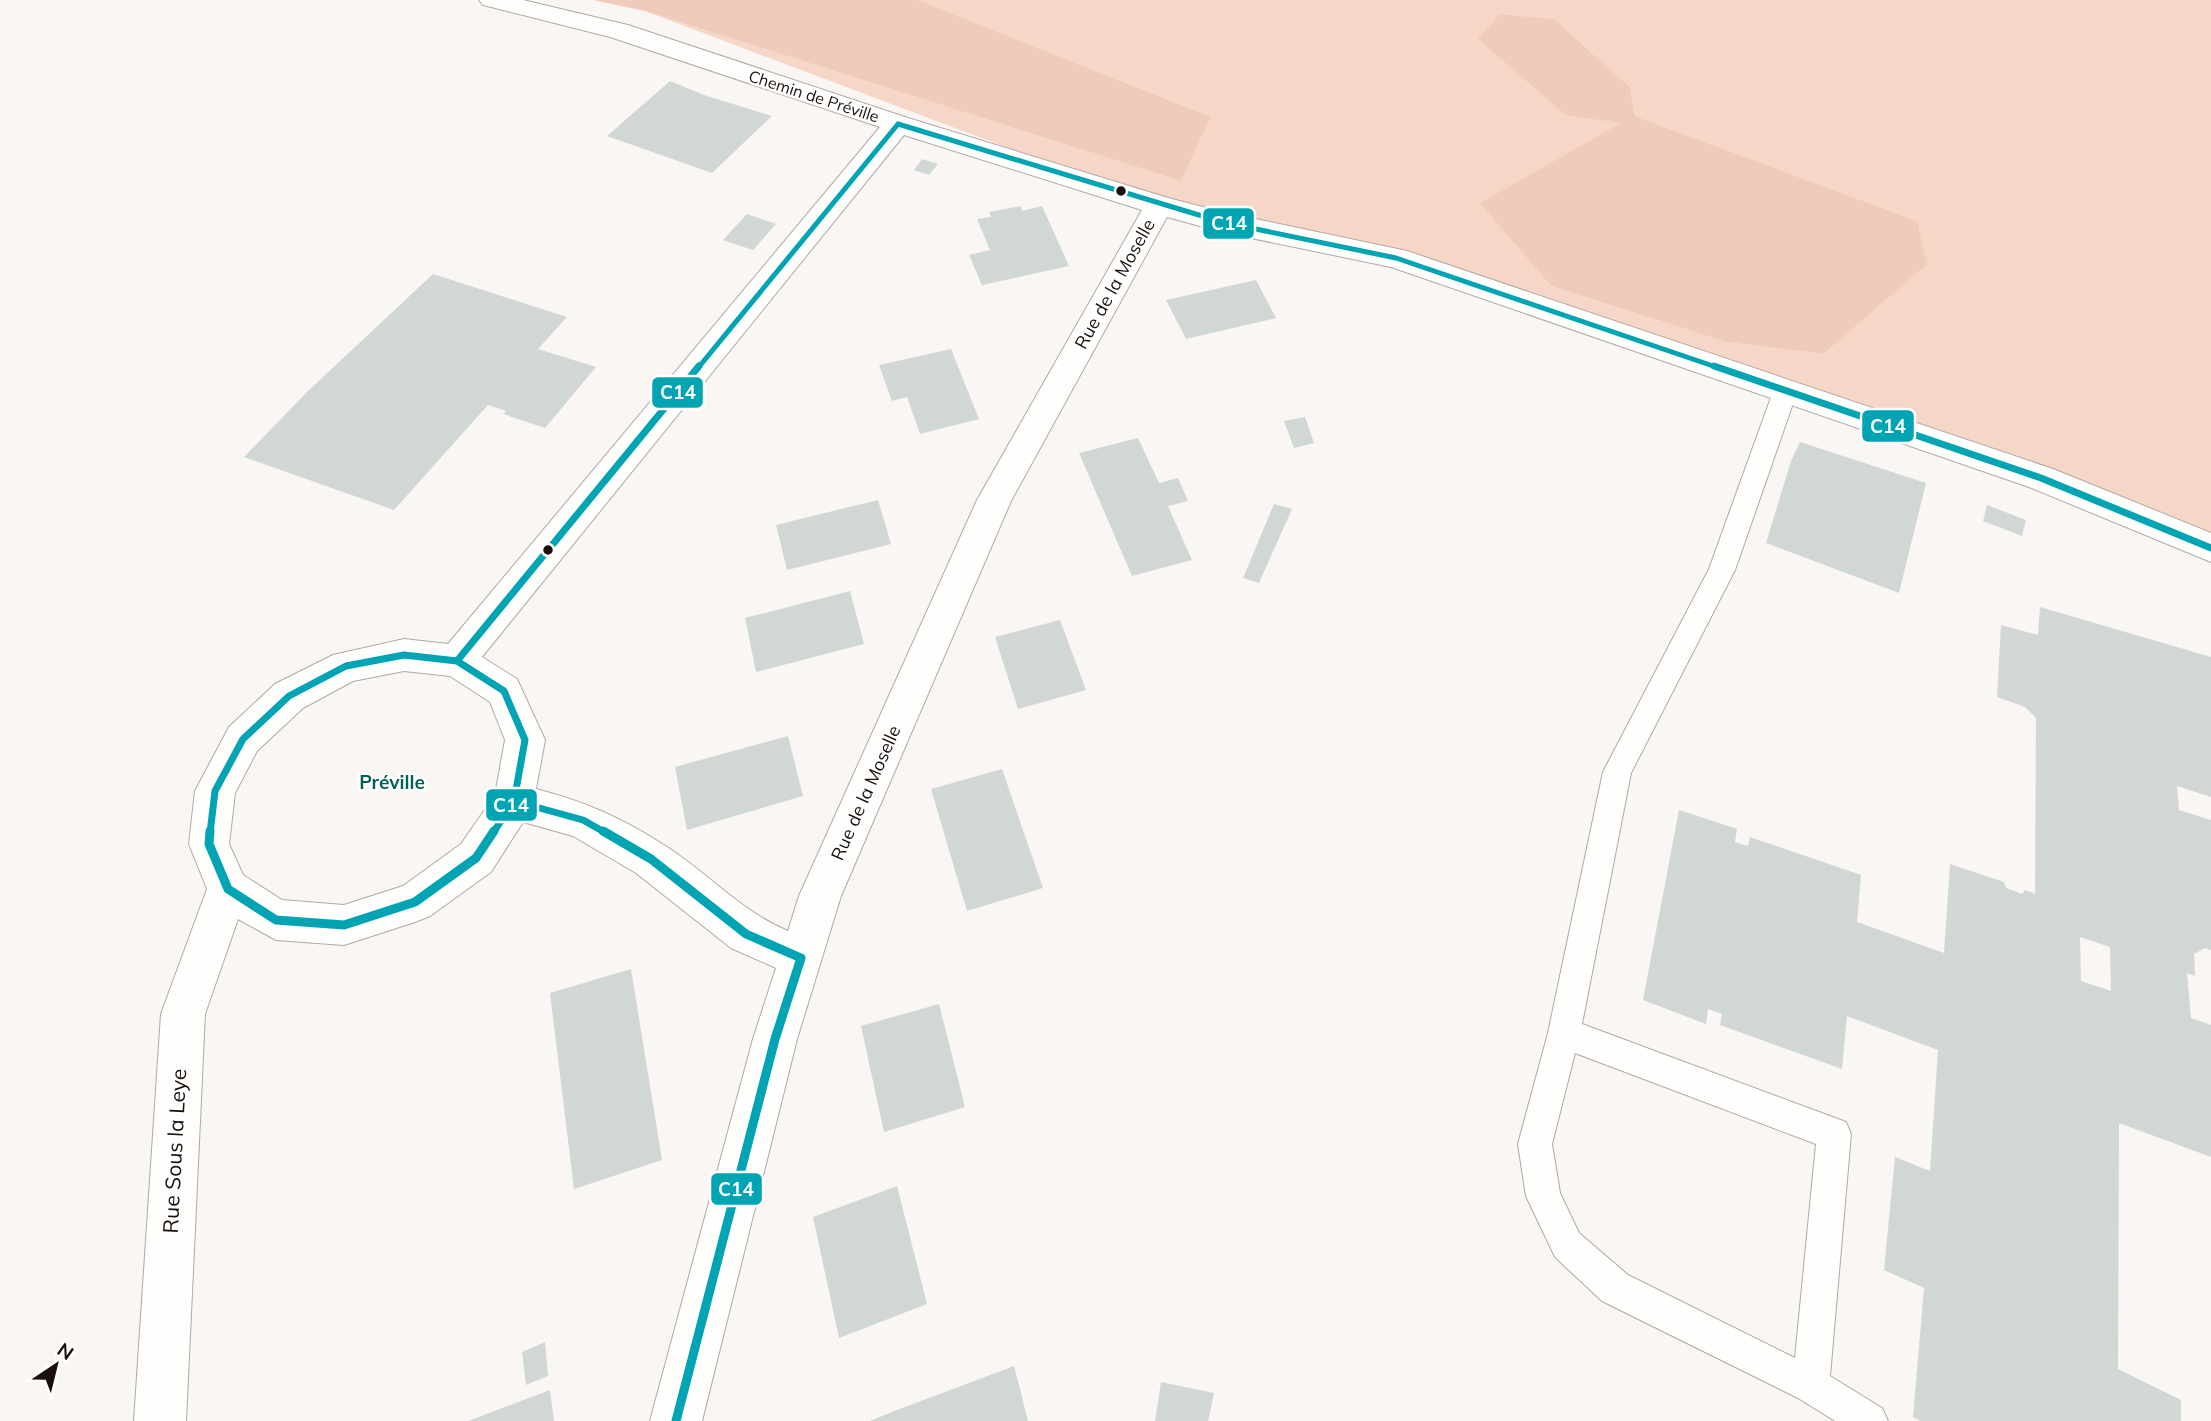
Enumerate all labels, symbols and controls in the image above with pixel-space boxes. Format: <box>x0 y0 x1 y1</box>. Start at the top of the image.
street label: Chemin de Préville <box>746 65 882 127</box>
unlabelled marker <box>1114 184 1128 198</box>
line badge: C14 <box>1202 207 1255 240</box>
text: C14 <box>1211 211 1248 235</box>
street label: Rue de la Moselle <box>1069 215 1160 353</box>
line badge: C14 <box>651 376 704 409</box>
text: C14 <box>660 380 697 404</box>
line badge: C14 <box>1861 409 1915 443</box>
text: C14 <box>1870 414 1907 438</box>
unlabelled marker <box>541 543 555 557</box>
street label: Rue de la Moselle <box>826 722 906 864</box>
district label: Préville <box>359 770 425 794</box>
line badge: C14 <box>485 788 538 822</box>
text: C14 <box>493 793 530 817</box>
street label: Rue Sous la Leye <box>157 1068 191 1234</box>
line badge: C14 <box>710 1172 763 1206</box>
text: C14 <box>718 1177 755 1201</box>
north arrow <box>21 1330 91 1400</box>
text: N <box>53 1337 79 1365</box>

